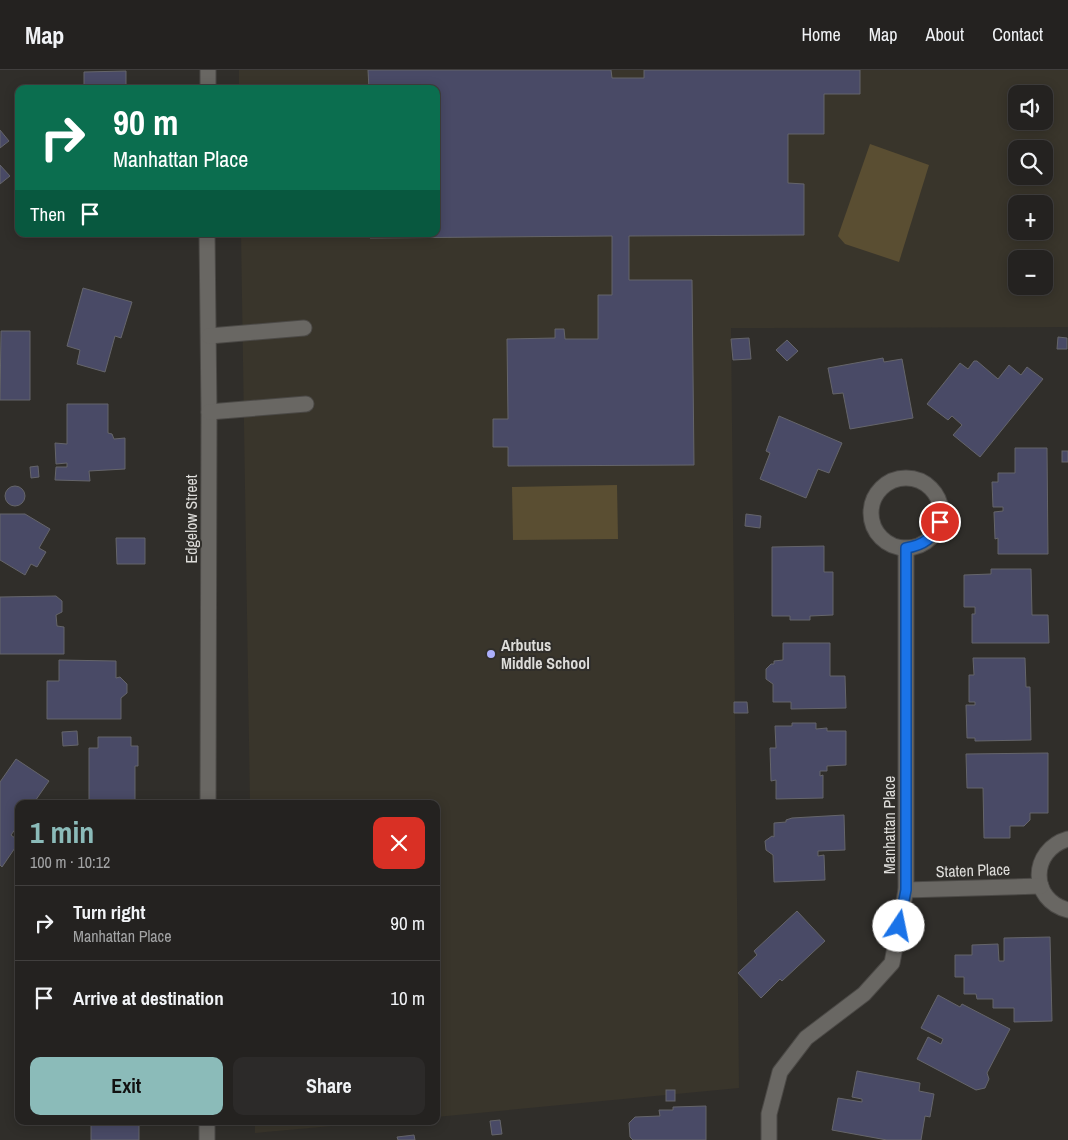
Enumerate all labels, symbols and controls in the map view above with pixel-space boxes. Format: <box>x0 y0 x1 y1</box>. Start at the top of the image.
text: Map <box>25 19 64 51</box>
text: Home <box>801 22 841 47</box>
text: Map <box>869 22 898 47</box>
text: About <box>926 22 964 47</box>
text: Contact <box>992 22 1043 47</box>
map controls <box>1008 85 1053 295</box>
button: sound <box>1008 85 1053 130</box>
text: 90 m <box>113 99 178 146</box>
icon: right <box>30 105 95 170</box>
button: search <box>1008 140 1053 185</box>
text: Manhattan Place <box>113 144 248 174</box>
button: + <box>1008 195 1053 240</box>
icon: arrive <box>76 200 104 228</box>
text: Then <box>30 201 66 227</box>
button: − <box>1008 250 1053 295</box>
street label: Edgelow Street <box>180 474 202 563</box>
pin <box>919 501 961 543</box>
icon: arrive <box>926 508 954 536</box>
place label: Arbutus Middle School <box>501 634 590 674</box>
marker: Arbutus Middle School <box>485 648 497 660</box>
street label: Manhattan Place <box>878 776 900 874</box>
text: 1 min <box>30 812 94 852</box>
button: close <box>373 817 425 869</box>
text: 100 m · 10:12 <box>30 851 110 873</box>
street label: Staten Place <box>935 858 1011 882</box>
text: Turn right <box>73 899 145 925</box>
position arrow <box>872 899 924 951</box>
icon: right <box>30 909 58 937</box>
text: 90 m <box>390 910 425 936</box>
text: Manhattan Place <box>73 925 171 947</box>
icon: arrive <box>30 984 58 1012</box>
text: Arrive at destination <box>73 985 224 1011</box>
text: 10 m <box>390 985 425 1011</box>
button: Exit <box>30 1057 223 1115</box>
button: Share <box>233 1057 425 1115</box>

